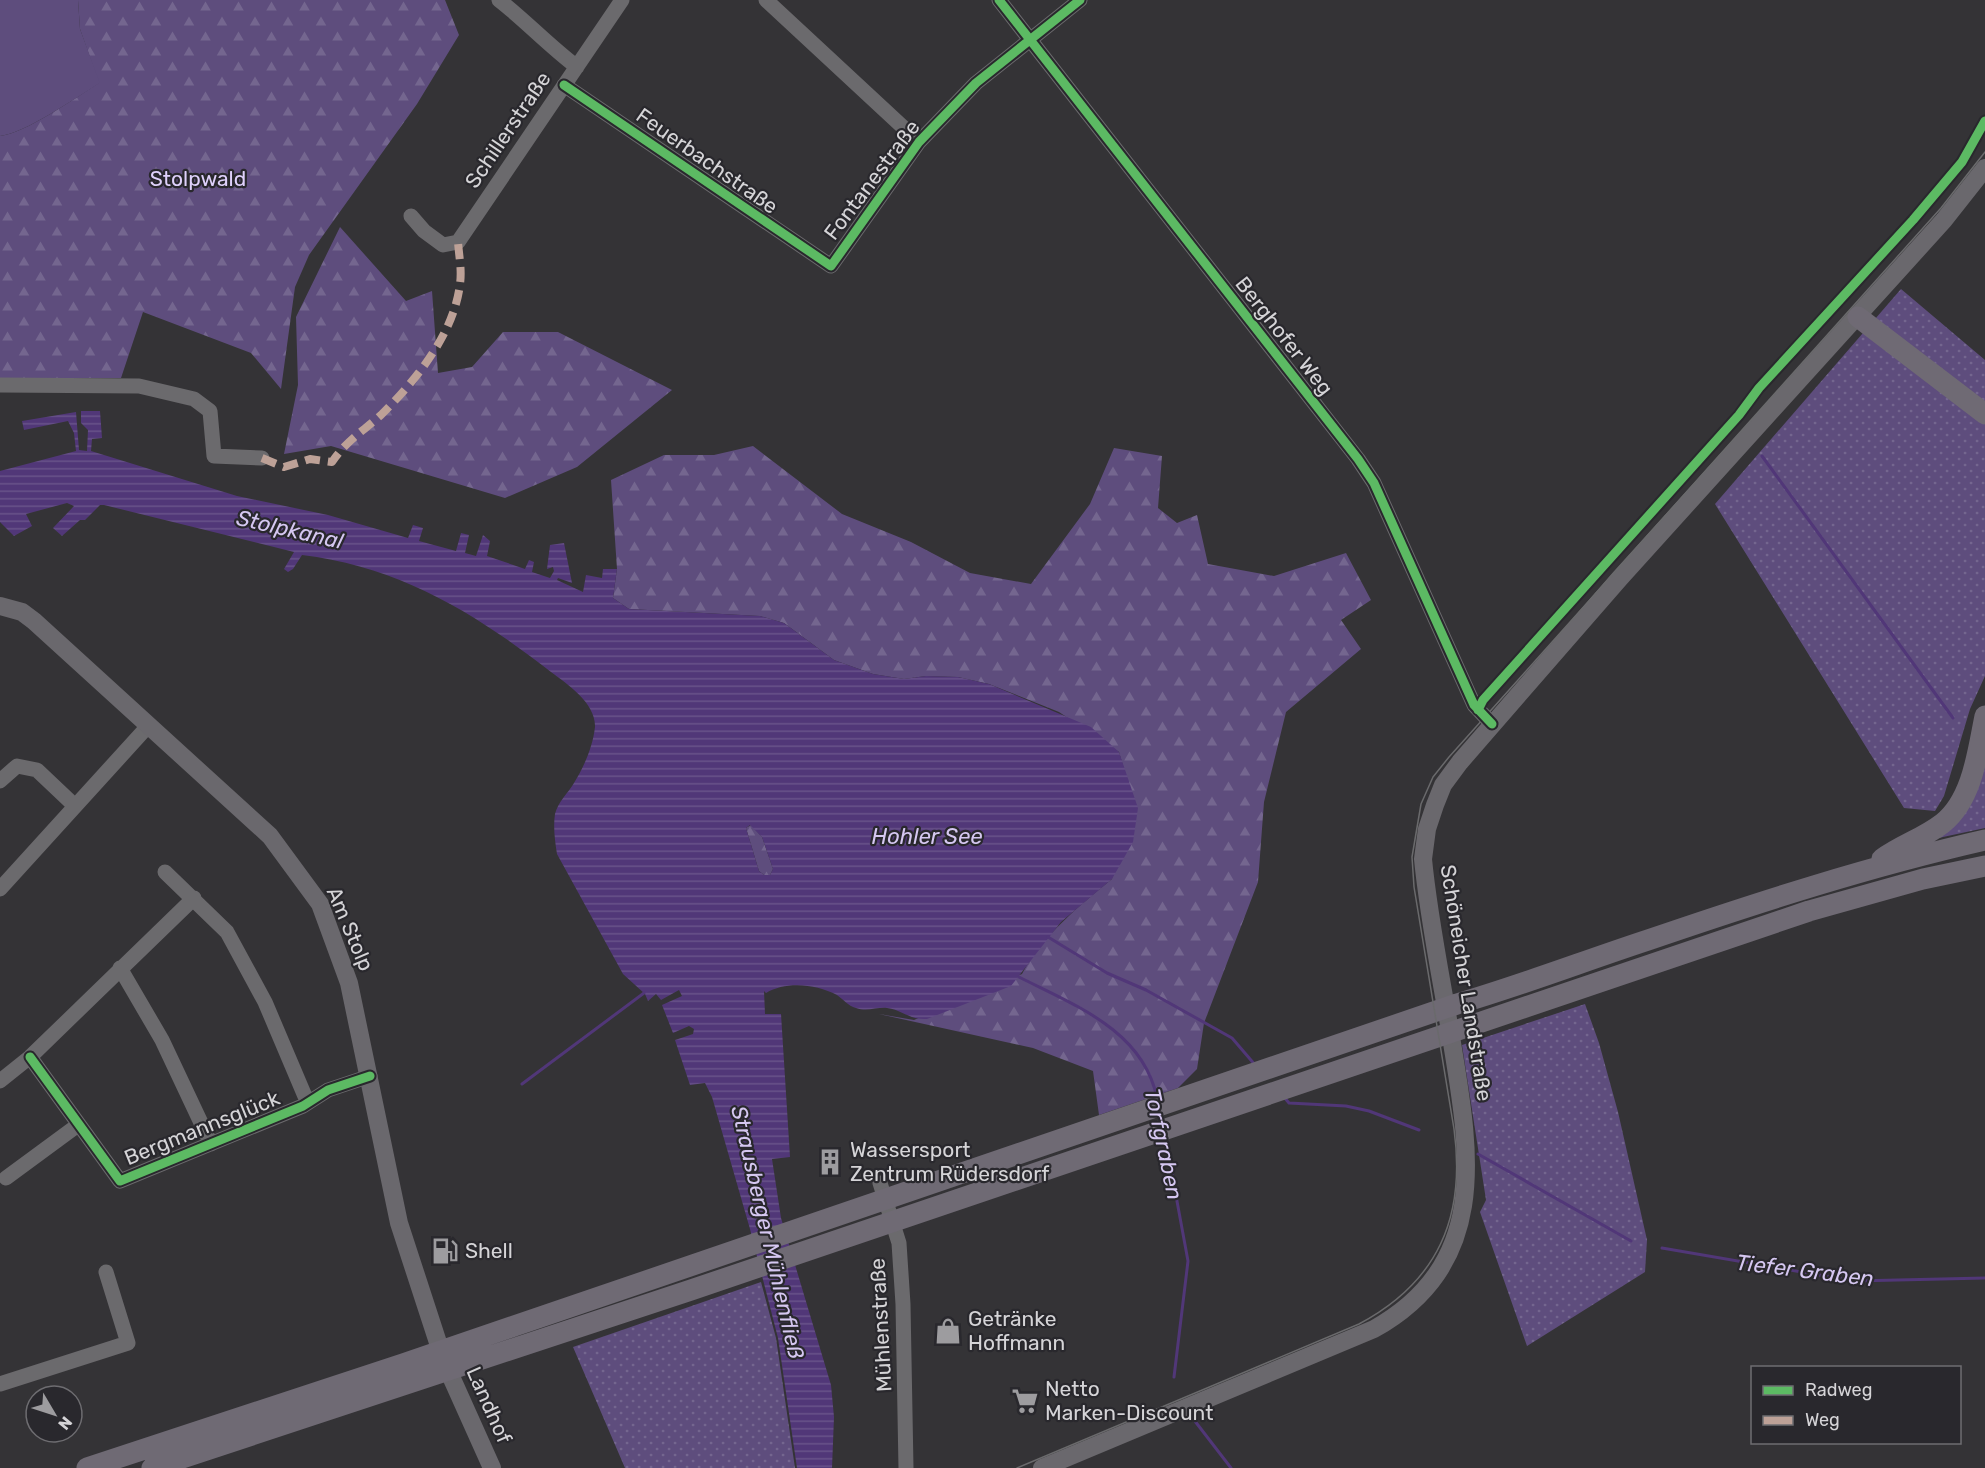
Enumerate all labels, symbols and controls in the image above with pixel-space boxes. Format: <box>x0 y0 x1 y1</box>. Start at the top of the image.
street label: Schillerstraße <box>460 67 556 193</box>
street label: Feuerbachstraße <box>632 102 783 219</box>
street label: Fontanestraße <box>818 115 925 244</box>
park label: Stolpwald <box>150 166 246 191</box>
street label: Berghofer Weg <box>1230 271 1338 400</box>
water label: Stolpkanal <box>234 504 347 555</box>
water label: Hohler See <box>872 823 982 850</box>
street label: Schöneicher Landstraße <box>1435 863 1498 1103</box>
street label: Am Stolp <box>322 883 379 975</box>
street label: Bergmannsglück <box>121 1085 283 1170</box>
water label: Torfgraben <box>1139 1086 1188 1202</box>
water label: Strausberger Mühlenfließ <box>725 1103 810 1361</box>
place label: Wassersport Zentrum Rüdersdorf <box>850 1137 1049 1186</box>
building icon: Wassersport Zentrum Rüdersdorf <box>815 1147 845 1177</box>
fuel station icon: Shell <box>430 1236 460 1266</box>
place label: Shell <box>465 1238 513 1263</box>
water label: Tiefer Graben <box>1734 1249 1875 1292</box>
street label: Mühlenstraße <box>865 1257 896 1393</box>
place label: Getränke Hoffmann <box>968 1306 1065 1355</box>
shop icon: Getränke Hoffmann <box>933 1316 963 1346</box>
street label: Landhof <box>461 1363 517 1447</box>
legend <box>1751 1366 1961 1444</box>
place label: Netto Marken-Discount <box>1045 1376 1213 1425</box>
text: Radweg <box>1805 1379 1872 1401</box>
north arrow <box>24 1384 84 1444</box>
supermarket icon: Netto Marken-Discount <box>1010 1386 1040 1416</box>
text: Weg <box>1805 1409 1840 1431</box>
text: N <box>54 1413 76 1434</box>

